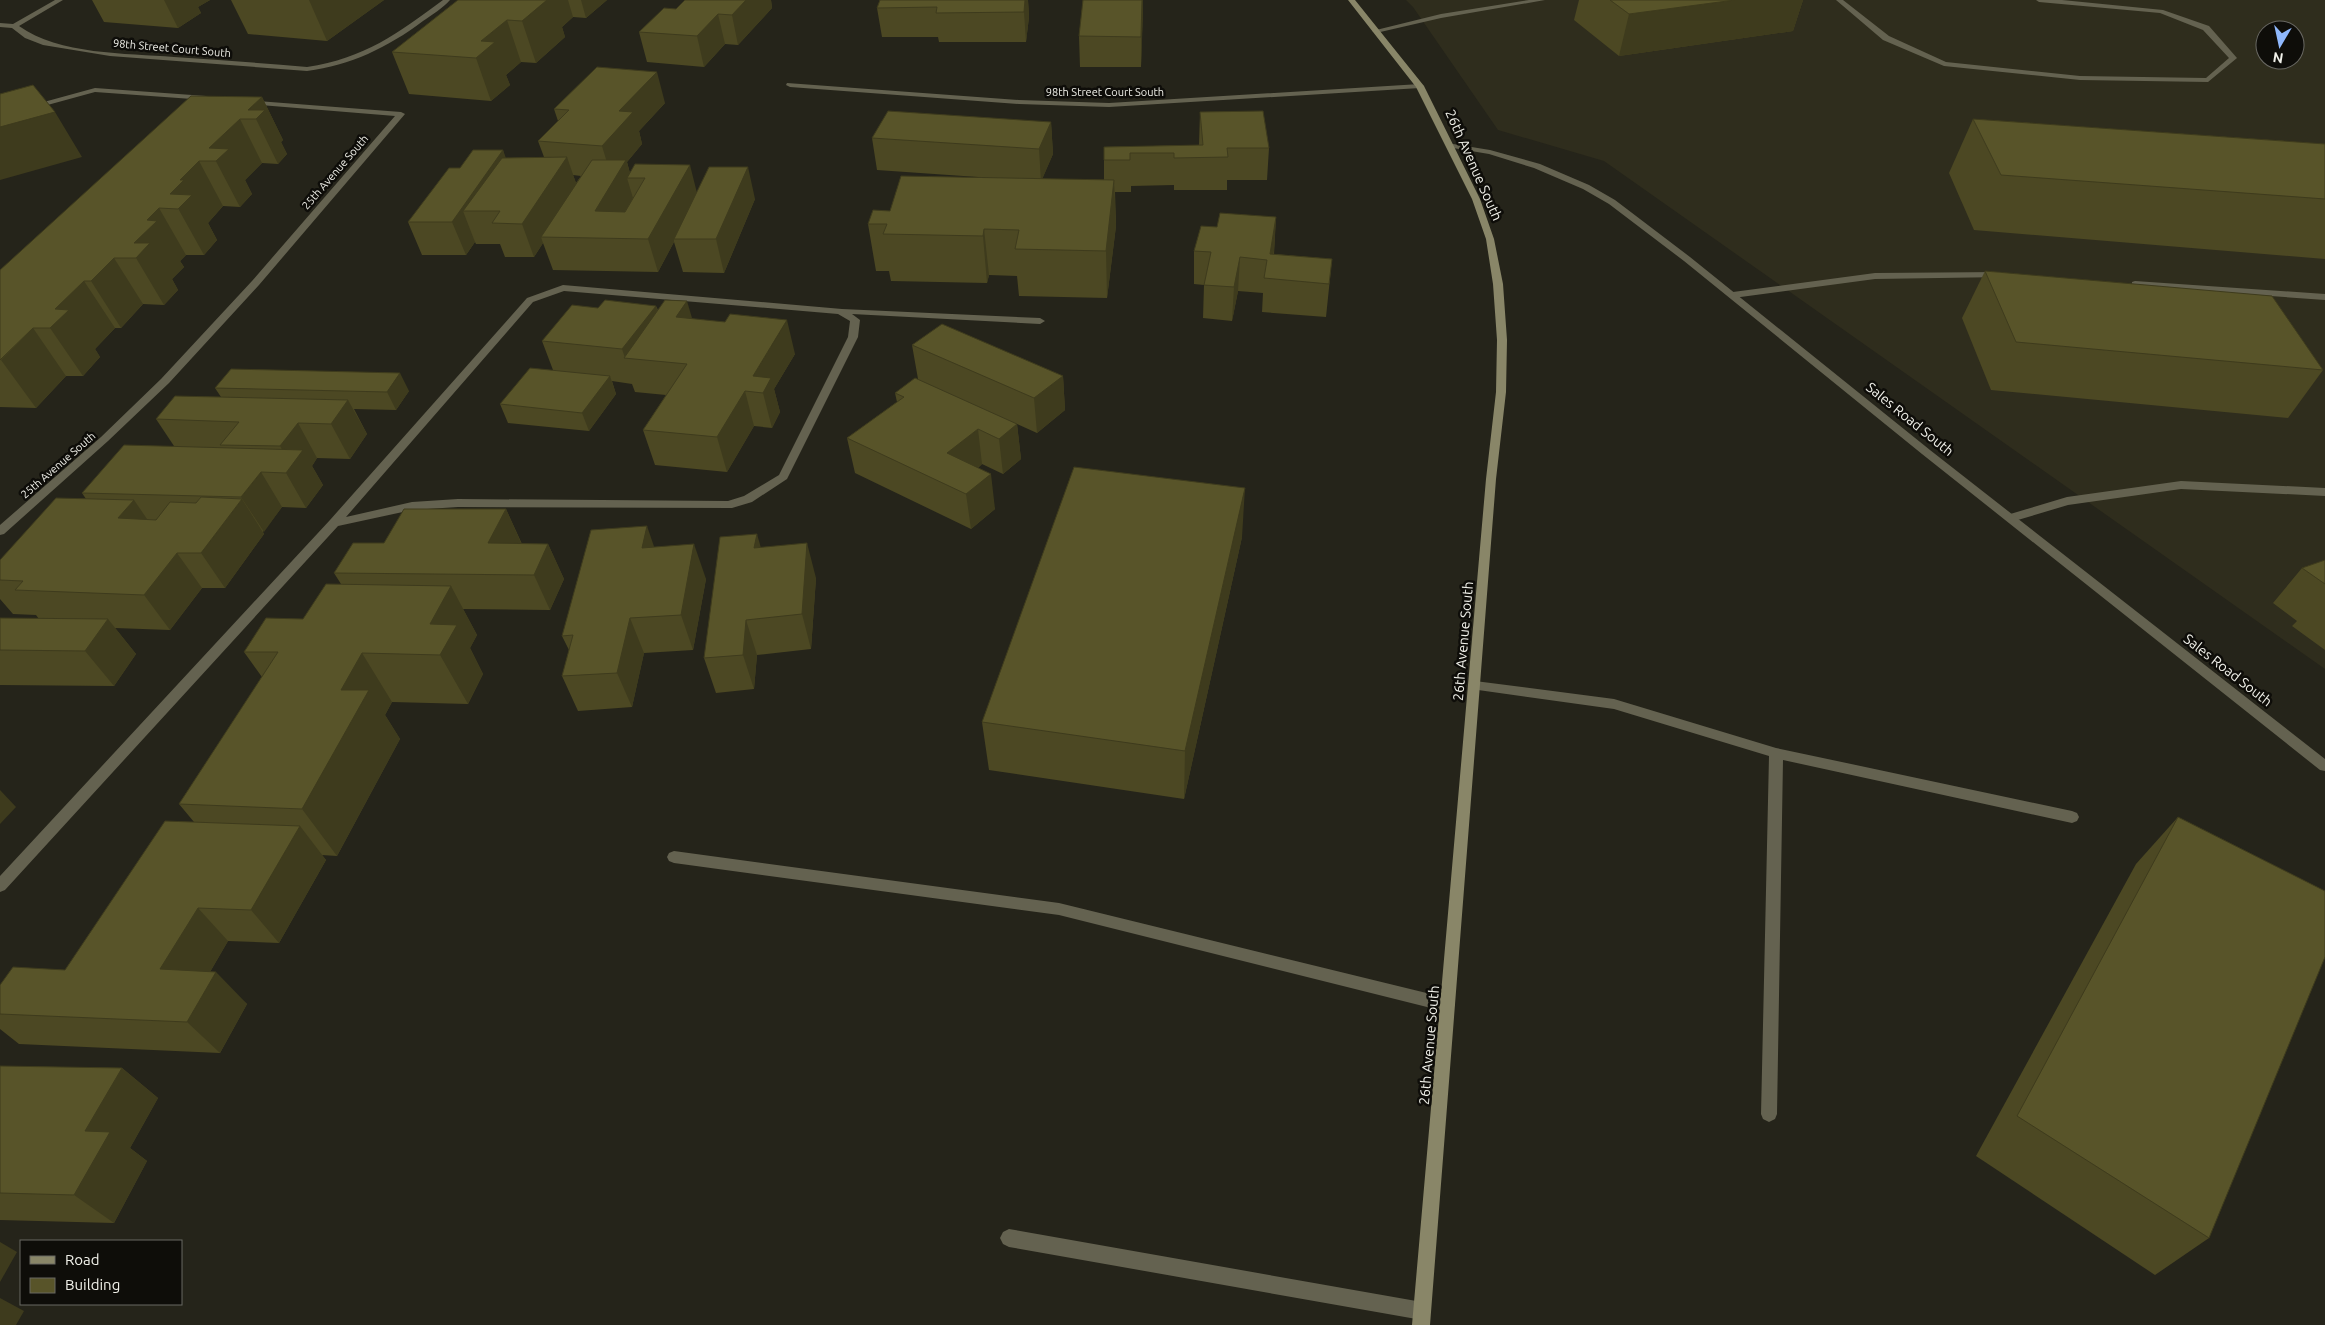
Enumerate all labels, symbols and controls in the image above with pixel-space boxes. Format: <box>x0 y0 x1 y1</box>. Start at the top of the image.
north arrow <box>2255 20 2305 70</box>
street label: 98th Street Court South <box>113 37 231 59</box>
text: N <box>2272 49 2284 67</box>
street label: 98th Street Court South <box>1046 86 1164 98</box>
street label: 26th Avenue South <box>1442 107 1506 223</box>
street label: 25th Avenue South <box>300 133 370 211</box>
street label: Sales Road South <box>1863 379 1957 459</box>
street label: 25th Avenue South <box>19 430 97 500</box>
street label: 26th Avenue South <box>1450 581 1476 701</box>
street label: Sales Road South <box>2181 631 2275 709</box>
street label: 26th Avenue South <box>1416 985 1442 1105</box>
legend <box>20 1240 182 1305</box>
text: Road <box>65 1251 100 1268</box>
text: Building <box>65 1276 120 1293</box>

